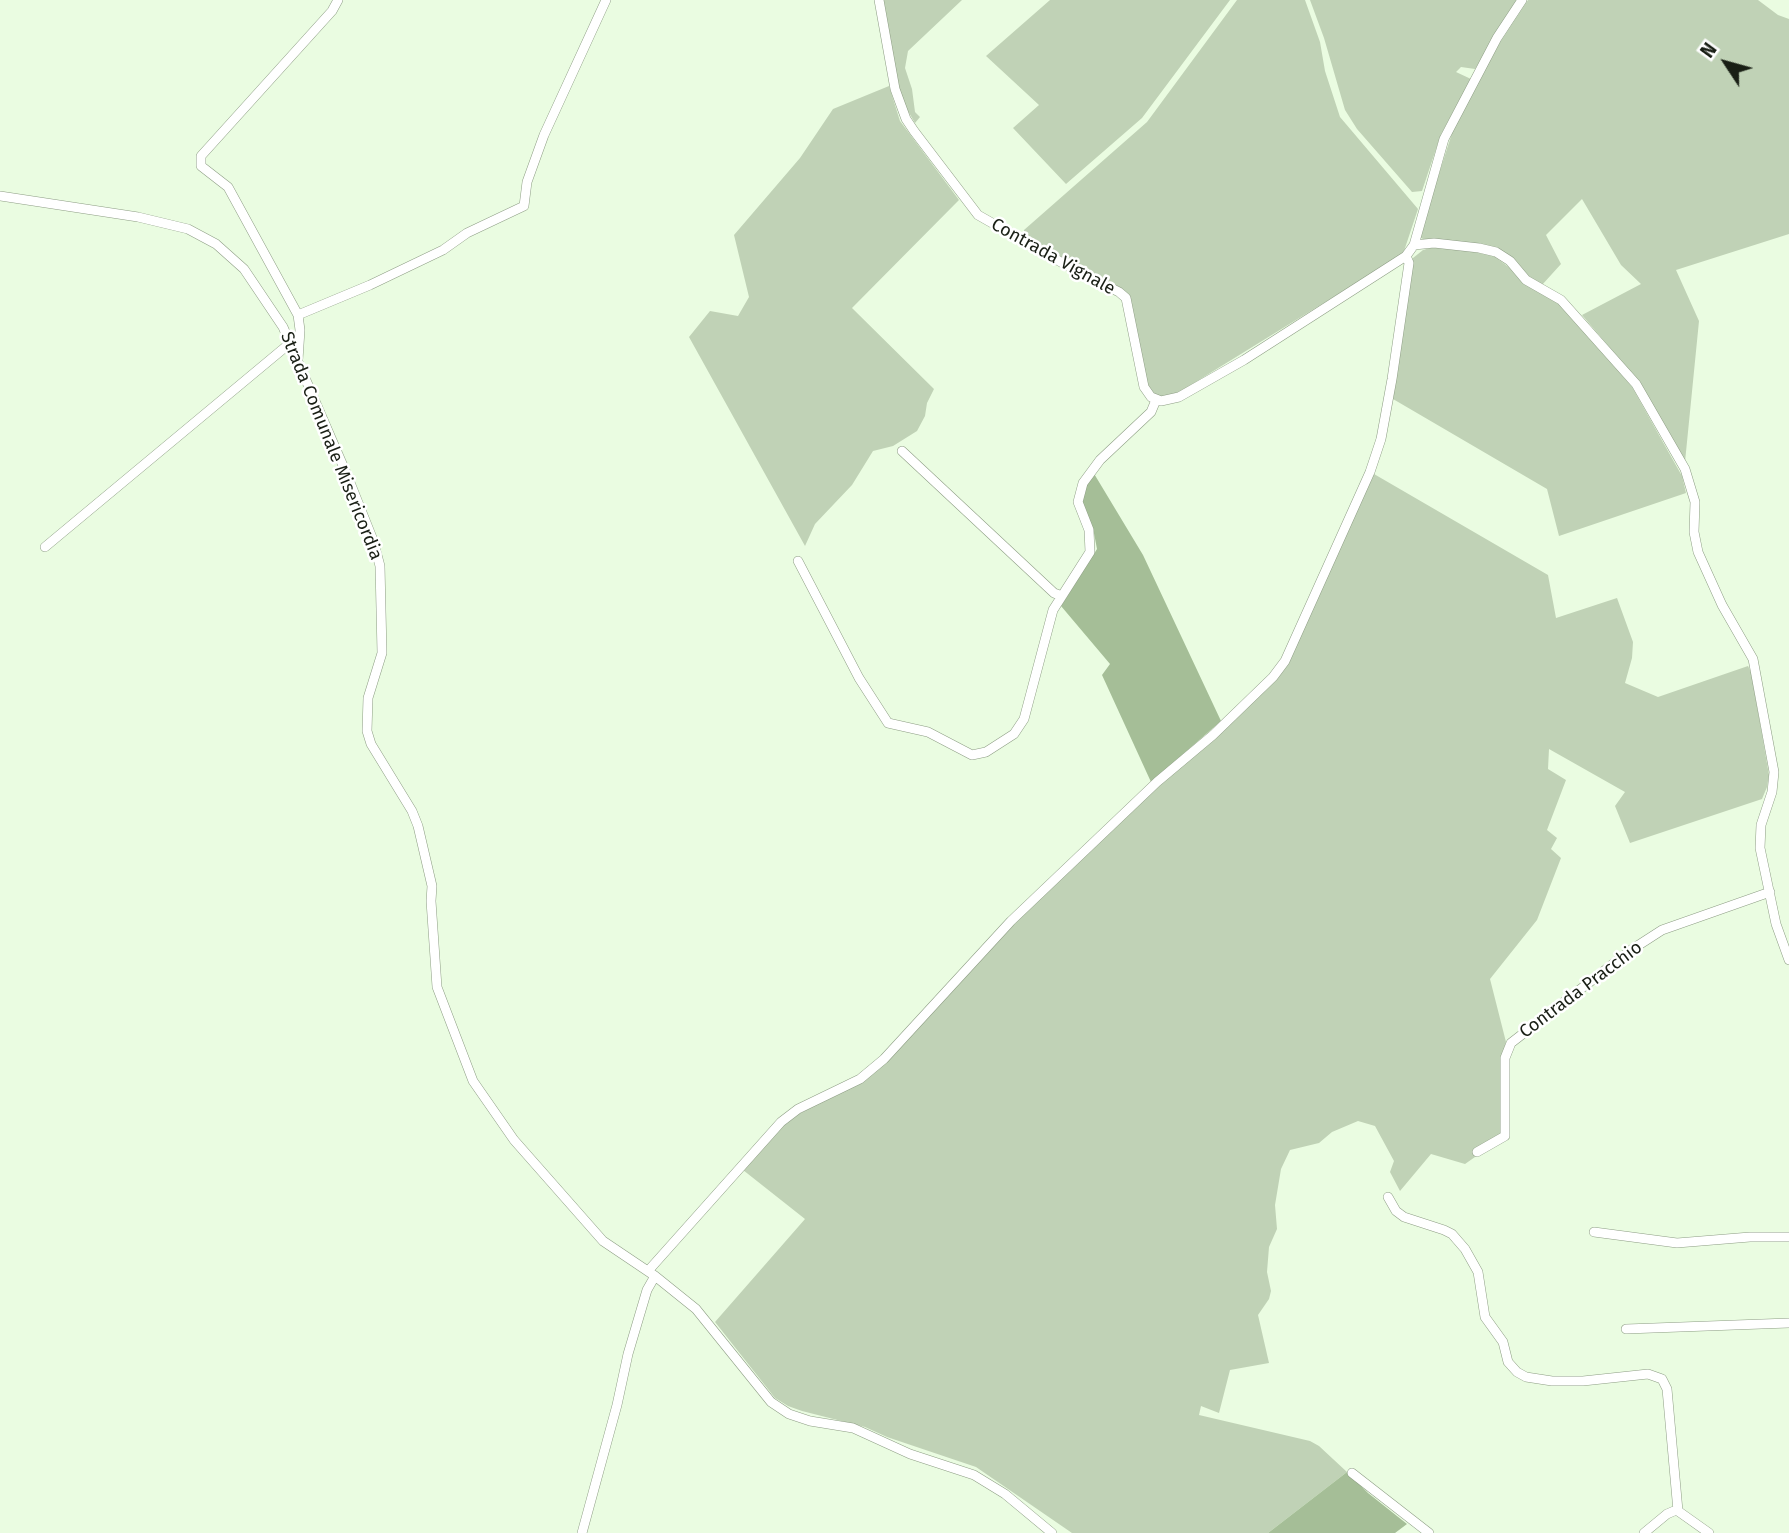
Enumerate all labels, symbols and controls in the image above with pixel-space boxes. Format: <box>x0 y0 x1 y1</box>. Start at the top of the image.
north arrow <box>1691 28 1761 98</box>
text: N <box>1696 39 1722 62</box>
street label: Contrada Vignale <box>987 214 1119 300</box>
street label: Strada Comunale Misericordia <box>275 329 387 563</box>
street label: Contrada Pracchio <box>1515 937 1647 1043</box>

